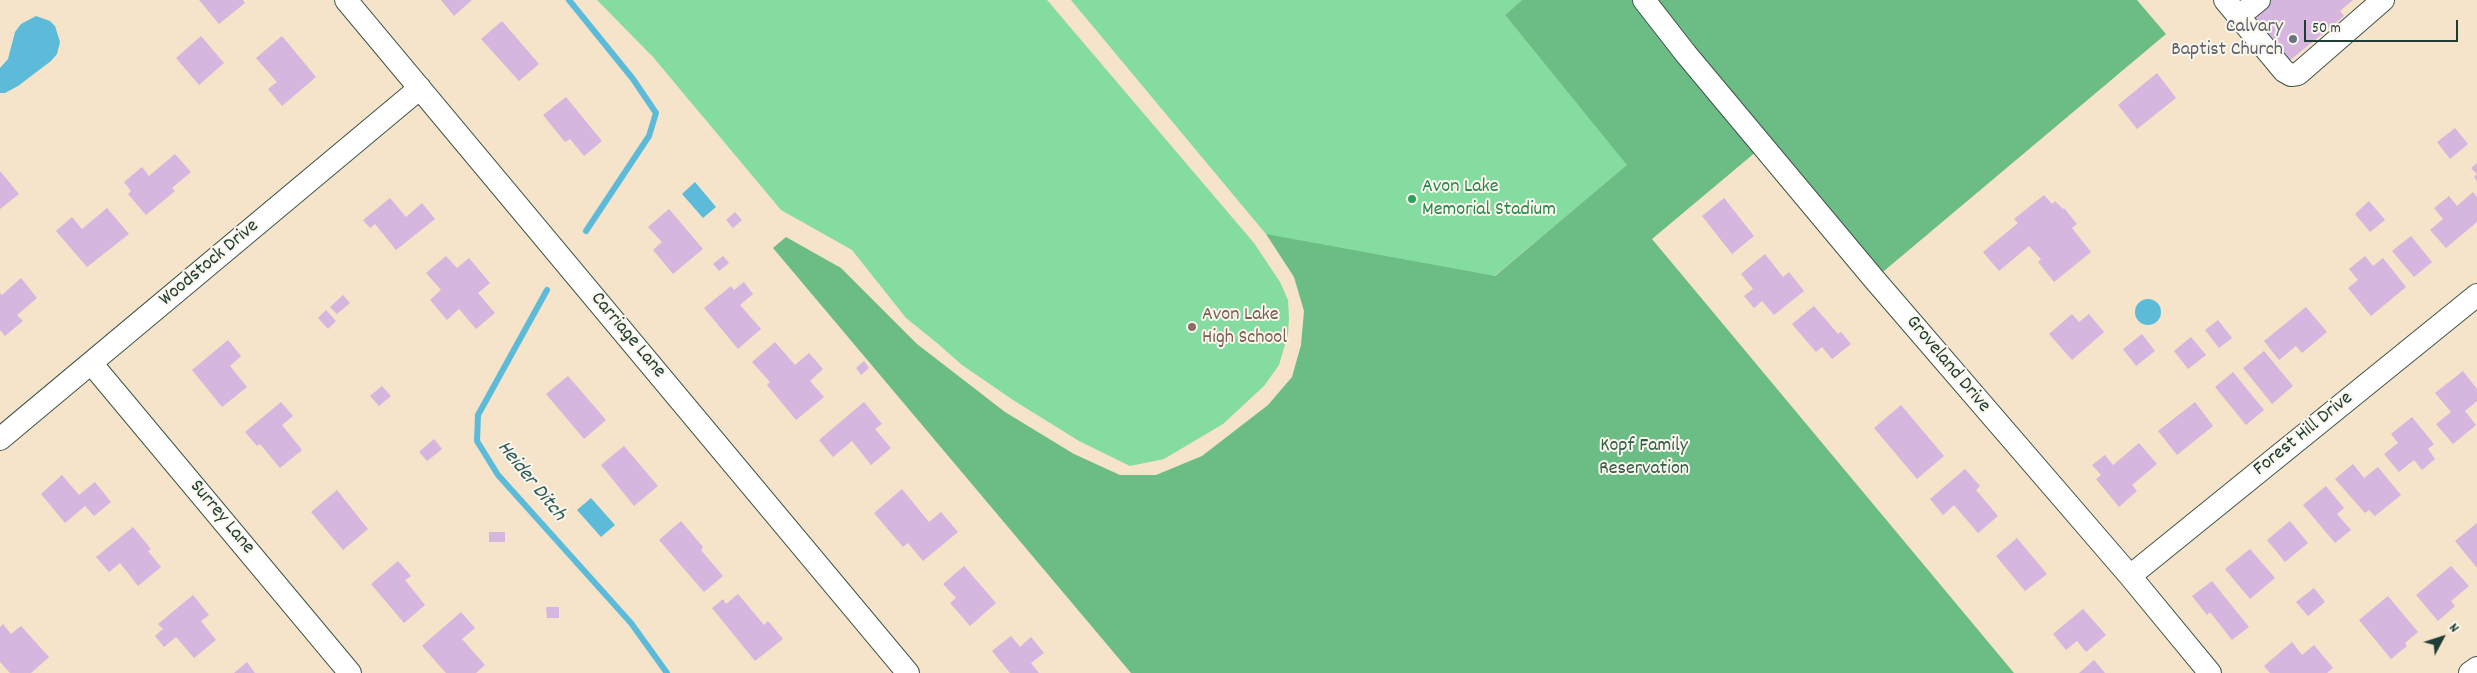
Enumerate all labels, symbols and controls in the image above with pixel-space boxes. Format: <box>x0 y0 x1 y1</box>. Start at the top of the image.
scale bar <box>2307 10 2461 42</box>
place label: Calvary Baptist Church <box>2171 16 2283 63</box>
text: 50 m <box>2312 18 2341 40</box>
marker: Calvary Baptist Church <box>2287 33 2299 45</box>
place label: Avon Lake Memorial Stadium <box>1422 176 1556 223</box>
marker: Avon Lake Memorial Stadium <box>1406 193 1418 205</box>
street label: Woodstock Drive <box>155 215 265 313</box>
street label: Carriage Lane <box>584 288 670 384</box>
place label: Avon Lake High School <box>1202 304 1287 351</box>
street label: Groveland Drive <box>1899 312 1995 418</box>
marker: Avon Lake High School <box>1186 321 1198 333</box>
street label: Forest Hill Drive <box>2249 388 2359 482</box>
park label: Kopf Family Reservation <box>1599 435 1689 482</box>
water label: Heider Ditch <box>490 437 570 527</box>
street label: Surrey Lane <box>183 476 259 560</box>
north arrow <box>2417 613 2467 663</box>
text: N <box>2444 619 2463 637</box>

